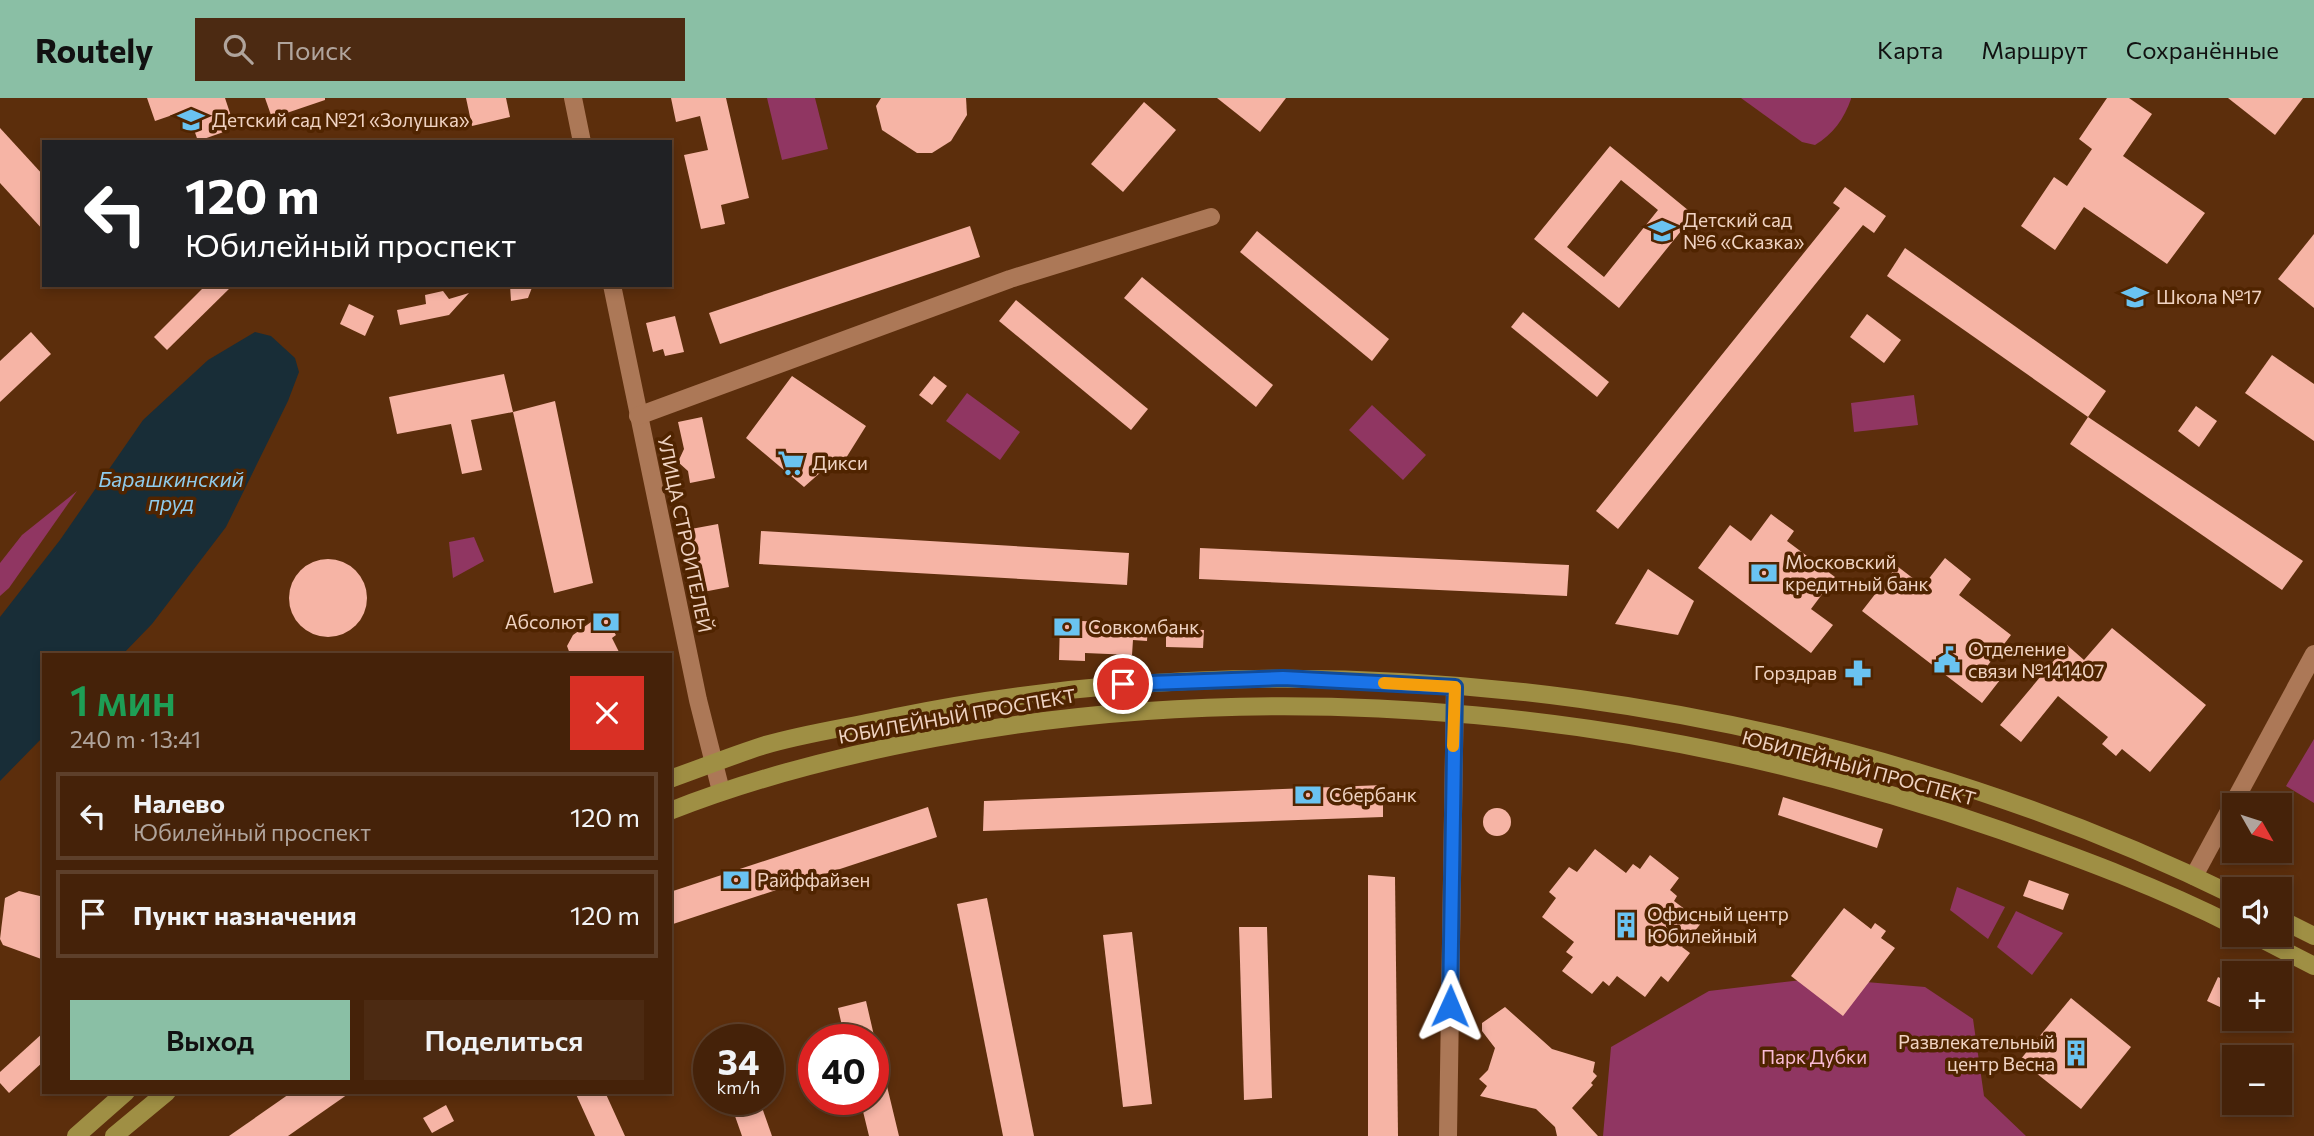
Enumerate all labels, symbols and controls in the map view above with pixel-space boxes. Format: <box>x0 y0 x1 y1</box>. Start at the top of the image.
search box <box>195 18 685 81</box>
text: Routely <box>35 29 153 70</box>
icon: search <box>219 30 257 68</box>
text: Поиск <box>275 34 352 65</box>
text: Карта <box>1877 35 1943 64</box>
text: Маршрут <box>1981 35 2088 64</box>
text: Сохранённые <box>2126 35 2279 64</box>
school or university icon: Детский сад №21 «Золушка» <box>176 105 206 135</box>
place label: Детский сад №21 «Золушка» <box>212 108 470 131</box>
text: 120 m <box>185 164 319 224</box>
icon: left <box>70 168 161 259</box>
place label: Детский сад №6 «Сказка» <box>1683 208 1804 253</box>
school or university icon: Детский сад №6 «Сказка» <box>1647 216 1677 246</box>
text: Юбилейный проспект <box>185 224 516 264</box>
school or university icon: Школа №17 <box>2120 282 2150 312</box>
place label: Школа №17 <box>2156 285 2262 308</box>
street label: УЛИЦА СТРОИТЕЛЕЙ <box>653 433 718 635</box>
supermarket icon: Дикси <box>776 448 806 478</box>
place label: Дикси <box>812 451 868 474</box>
water label: Барашкинский пруд <box>98 466 244 515</box>
place label: Московский кредитный банк <box>1785 550 1929 595</box>
bank icon: Московский кредитный банк <box>1749 558 1779 588</box>
bank icon: Абсолют <box>591 607 621 637</box>
place label: Абсолют <box>505 610 585 633</box>
bank icon: Совкомбанк <box>1052 612 1082 642</box>
place label: Совкомбанк <box>1088 615 1199 638</box>
place label: Отделение связи №141407 <box>1968 637 2104 682</box>
public building icon: Отделение связи №141407 <box>1932 645 1962 675</box>
pin <box>1093 654 1153 714</box>
pharmacy icon: Горздрав <box>1843 658 1873 688</box>
place label: Горздрав <box>1754 661 1837 684</box>
icon: arrive <box>1104 665 1142 703</box>
text: 1 мин <box>70 673 176 725</box>
button: close <box>570 676 644 750</box>
street label: ЮБИЛЕЙНЫЙ ПРОСПЕКТ <box>836 683 1078 748</box>
text: 240 m · 13:41 <box>70 725 201 753</box>
street label: ЮБИЛЕЙНЫЙ ПРОСПЕКТ <box>1740 725 1978 810</box>
bank icon: Сбербанк <box>1293 780 1323 810</box>
place label: Сбербанк <box>1329 783 1417 806</box>
text: Налево <box>133 787 225 818</box>
north arrow <box>2222 793 2292 863</box>
map controls <box>2222 793 2292 1115</box>
icon: left <box>74 797 112 835</box>
text: 120 m <box>570 801 640 832</box>
text: Юбилейный проспект <box>133 818 371 846</box>
bank icon: Райффайзен <box>721 865 751 895</box>
place label: Райффайзен <box>757 868 870 891</box>
button: sound <box>2222 877 2292 947</box>
icon: arrive <box>74 895 112 933</box>
text: Пункт назначения <box>133 899 357 930</box>
text: 120 m <box>570 899 640 930</box>
place label: Офисный центр Юбилейный <box>1647 902 1789 947</box>
building icon: Офисный центр Юбилейный <box>1611 910 1641 940</box>
button: + <box>2222 961 2292 1031</box>
position arrow <box>1413 969 1487 1043</box>
button: Выход <box>70 1000 350 1080</box>
button: Поделиться <box>364 1000 644 1080</box>
speed limit sign: 40 <box>798 1024 889 1115</box>
place label: Развлекательный центр Весна <box>1898 1030 2055 1075</box>
building icon: Развлекательный центр Весна <box>2061 1038 2091 1068</box>
text: 34 <box>718 1039 759 1082</box>
park label: Парк Дубки <box>1761 1045 1867 1068</box>
button: − <box>2222 1045 2292 1115</box>
text: km/h <box>717 1076 760 1098</box>

